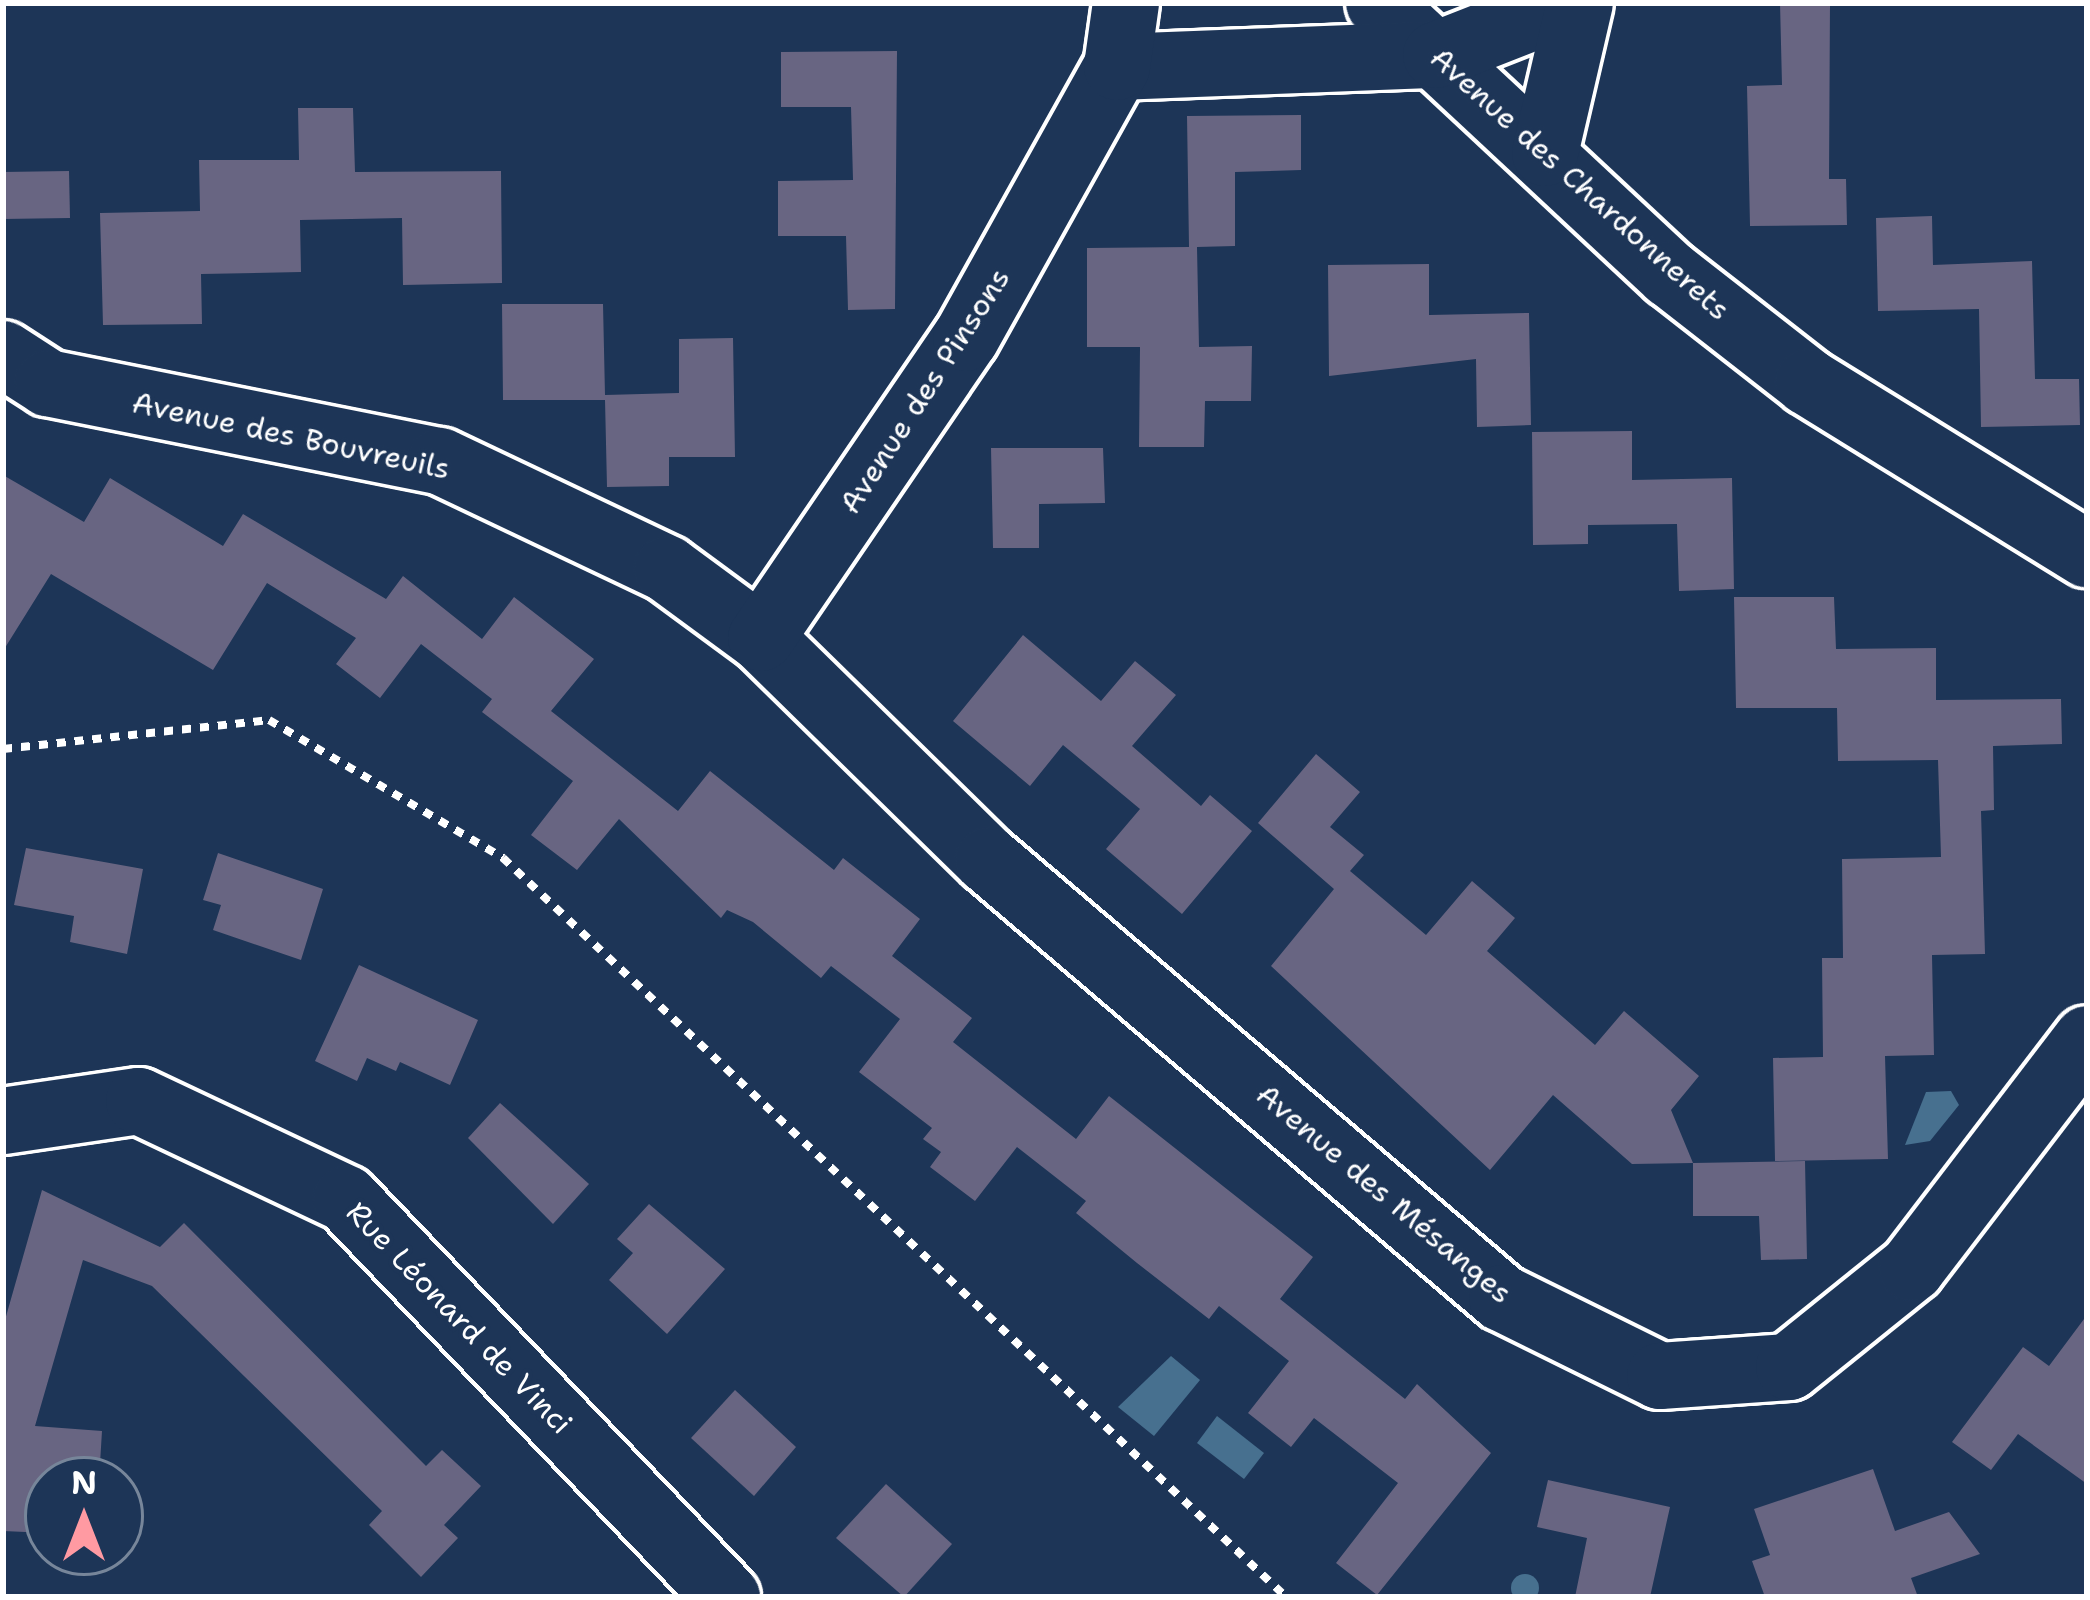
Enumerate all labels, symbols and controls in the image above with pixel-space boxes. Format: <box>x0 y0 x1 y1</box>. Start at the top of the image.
street label: Avenue des Chardonnerets <box>1423 40 1737 328</box>
street label: Avenue des Pinsons <box>832 262 1018 520</box>
street label: Avenue des Bouvreuils <box>129 385 453 487</box>
street label: Avenue des Mésanges <box>1249 1077 1519 1311</box>
street label: Rue Léonard de Vinci <box>339 1194 579 1442</box>
north arrow <box>24 1456 144 1576</box>
text: N <box>71 1460 97 1505</box>

